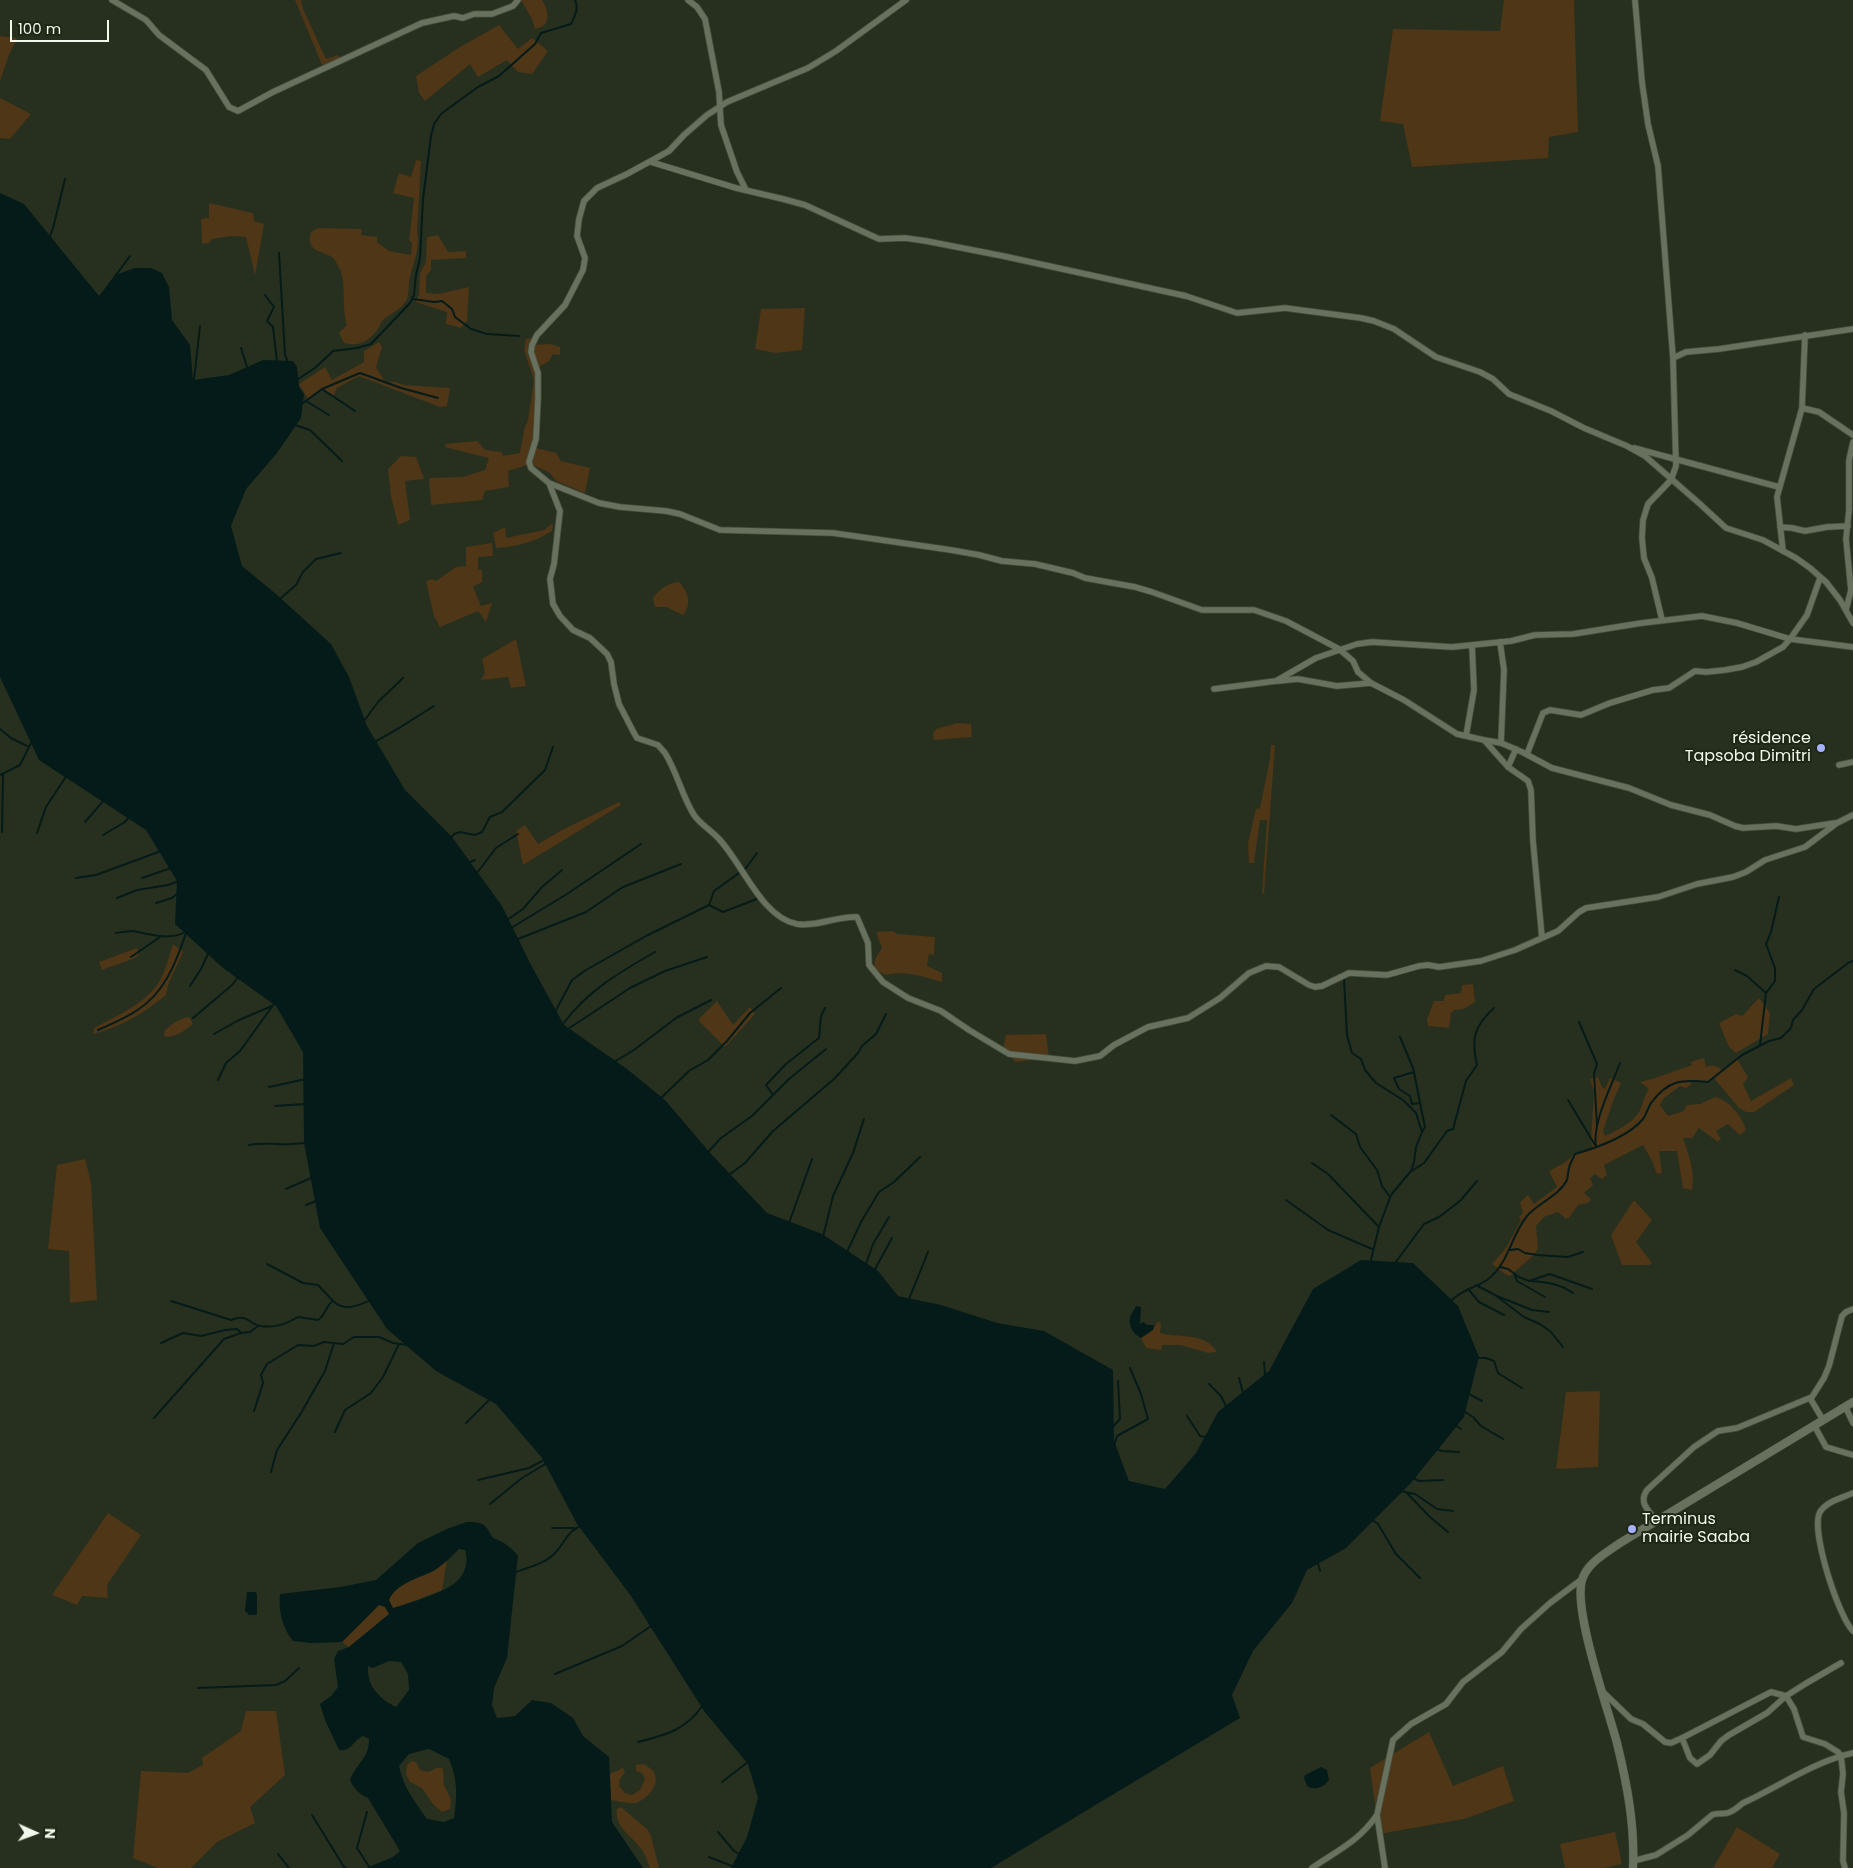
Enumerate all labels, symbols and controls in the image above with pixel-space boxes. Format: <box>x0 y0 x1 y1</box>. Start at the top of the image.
scale bar <box>12 10 111 42</box>
text: 100 m <box>18 18 61 39</box>
place label: résidence Tapsoba Dimitri <box>1685 729 1811 767</box>
marker: résidence Tapsoba Dimitri <box>1815 742 1827 754</box>
place label: Terminus mairie Saaba <box>1642 1510 1750 1548</box>
marker: Terminus mairie Saaba <box>1626 1523 1638 1535</box>
north arrow <box>10 1808 60 1858</box>
text: N <box>40 1828 60 1839</box>

